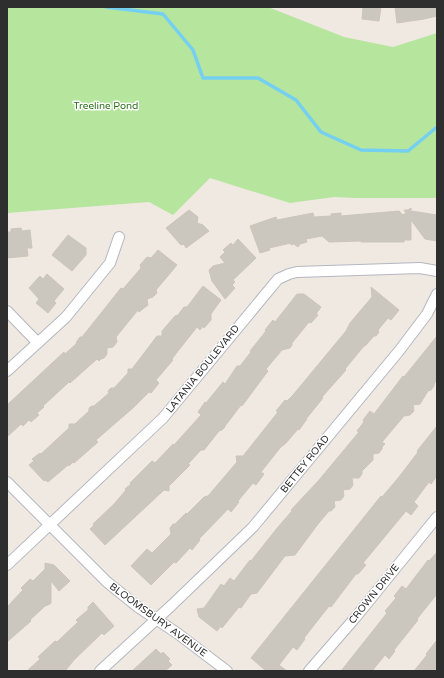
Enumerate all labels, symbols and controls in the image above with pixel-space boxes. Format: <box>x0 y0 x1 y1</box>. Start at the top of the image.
park label: Treeline Pond <box>74 100 138 112</box>
street label: LATANIA BOULEVARD <box>164 323 242 415</box>
street label: BETTEY ROAD <box>278 433 332 495</box>
street label: CROWN DRIVE <box>346 562 402 626</box>
street label: BLOOMSBURY AVENUE <box>107 581 209 659</box>

